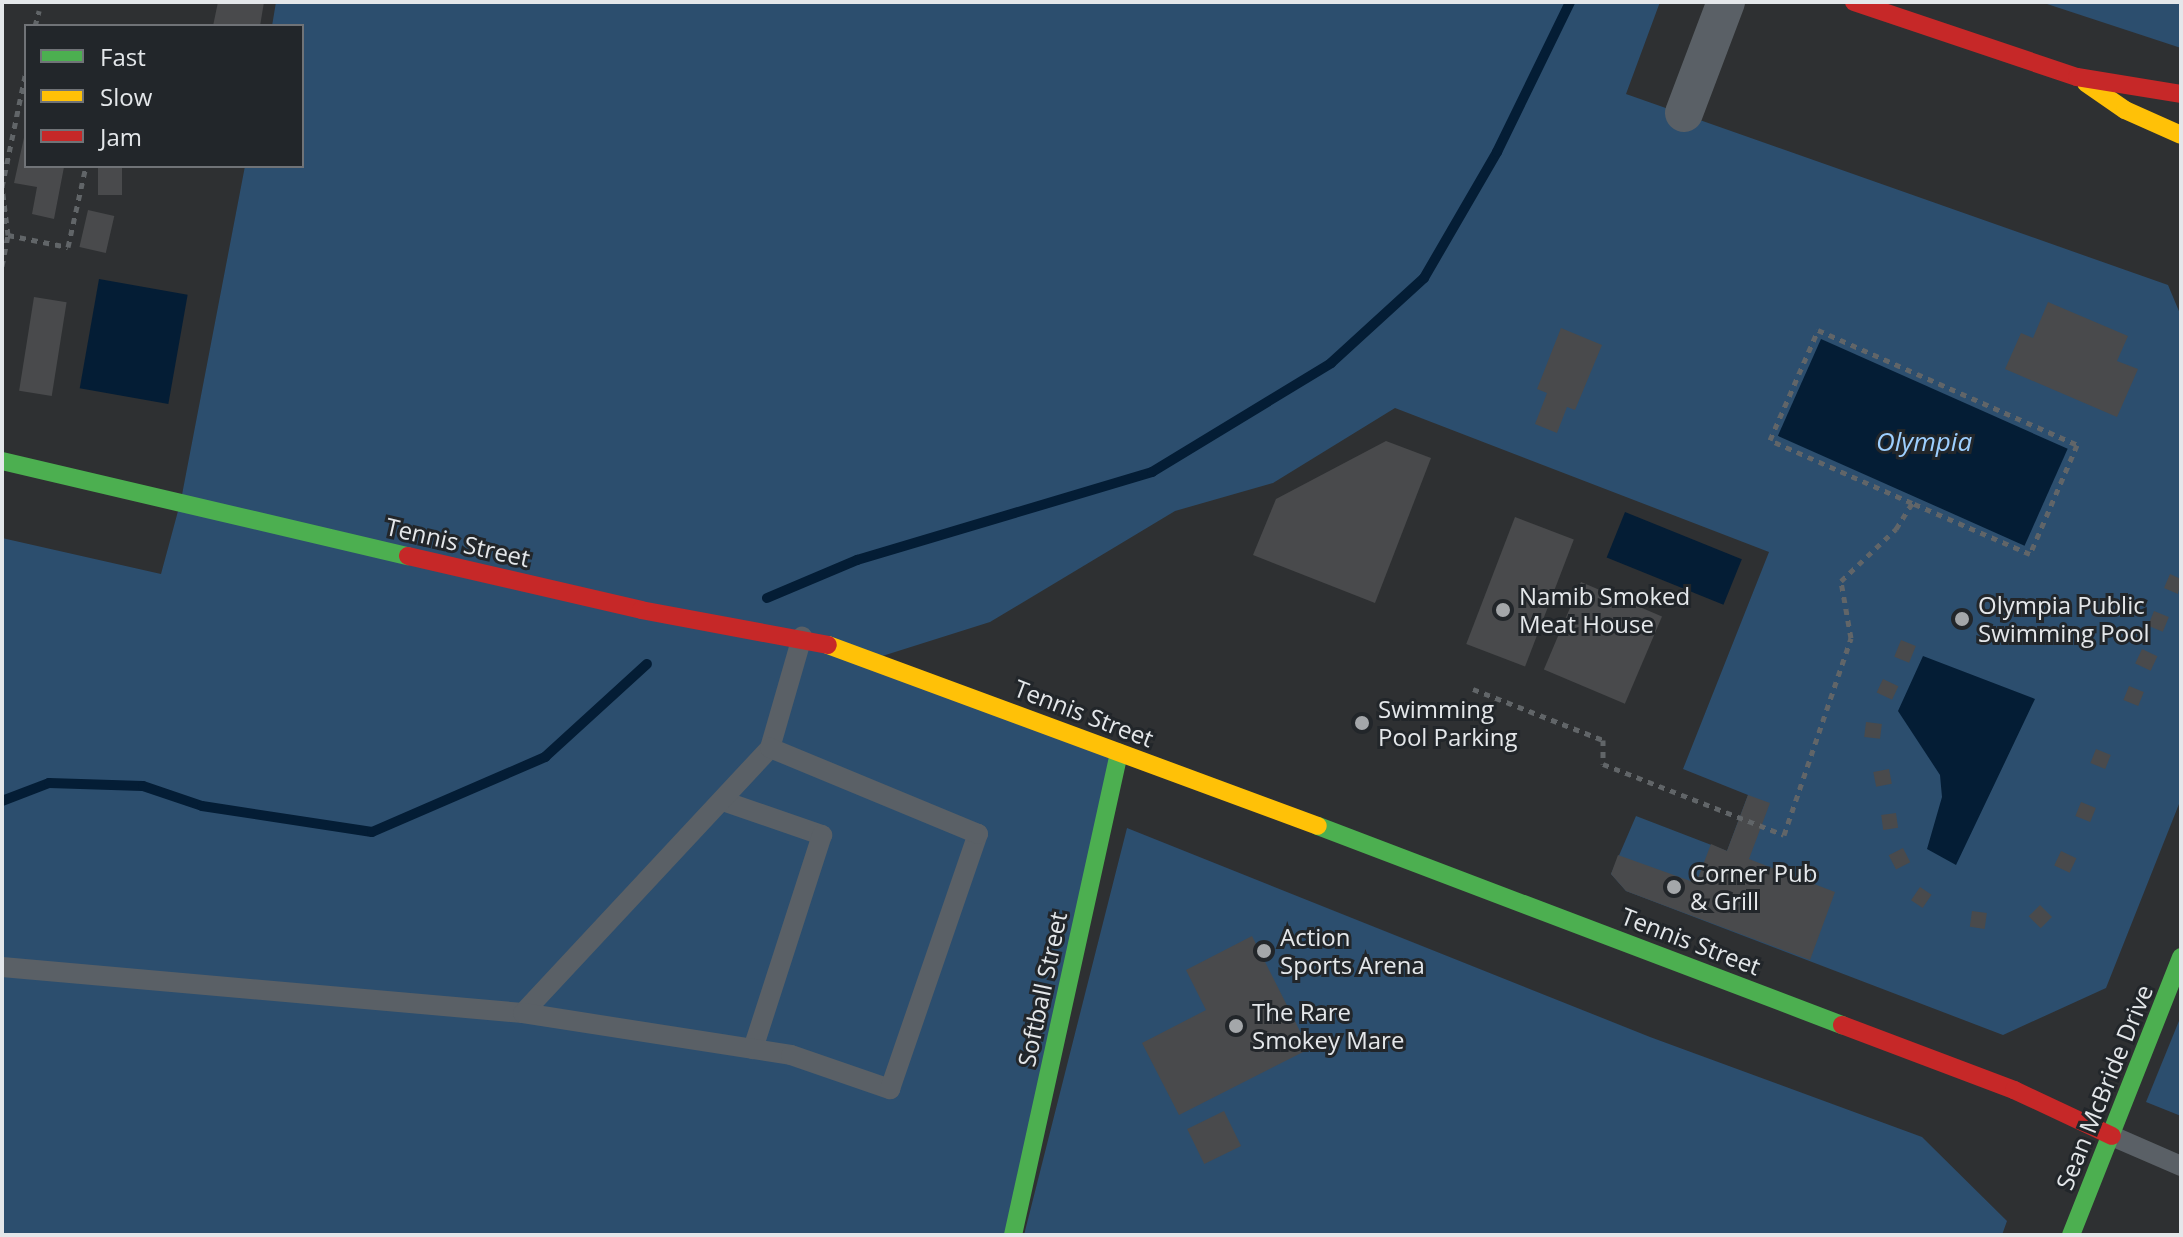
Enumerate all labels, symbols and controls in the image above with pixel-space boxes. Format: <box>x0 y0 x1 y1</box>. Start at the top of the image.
legend <box>24 24 304 168</box>
text: Fast <box>100 40 146 73</box>
text: Slow <box>100 80 152 113</box>
text: Jam <box>100 120 142 153</box>
water label: Olympia <box>1876 426 1972 458</box>
street label: Tennis Street <box>383 511 533 573</box>
place label: Namib Smoked Meat House <box>1519 582 1690 638</box>
place label: Olympia Public Swimming Pool <box>1978 591 2150 647</box>
marker: Namib Smoked Meat House <box>1494 601 1512 619</box>
marker: Olympia Public Swimming Pool <box>1953 610 1971 628</box>
street label: Tennis Street <box>1010 673 1158 753</box>
place label: Swimming Pool Parking <box>1378 695 1518 751</box>
marker: Swimming Pool Parking <box>1353 714 1371 732</box>
place label: Corner Pub & Grill <box>1690 859 1817 915</box>
marker: Corner Pub & Grill <box>1665 878 1683 896</box>
street label: Tennis Street <box>1617 901 1765 981</box>
street label: Softball Street <box>1012 909 1072 1069</box>
place label: Action Sports Arena <box>1280 923 1425 979</box>
marker: Action Sports Arena <box>1255 942 1273 960</box>
street label: Sean McBride Drive <box>2050 980 2158 1194</box>
place label: The Rare Smokey Mare <box>1252 998 1404 1054</box>
marker: The Rare Smokey Mare <box>1227 1017 1245 1035</box>

